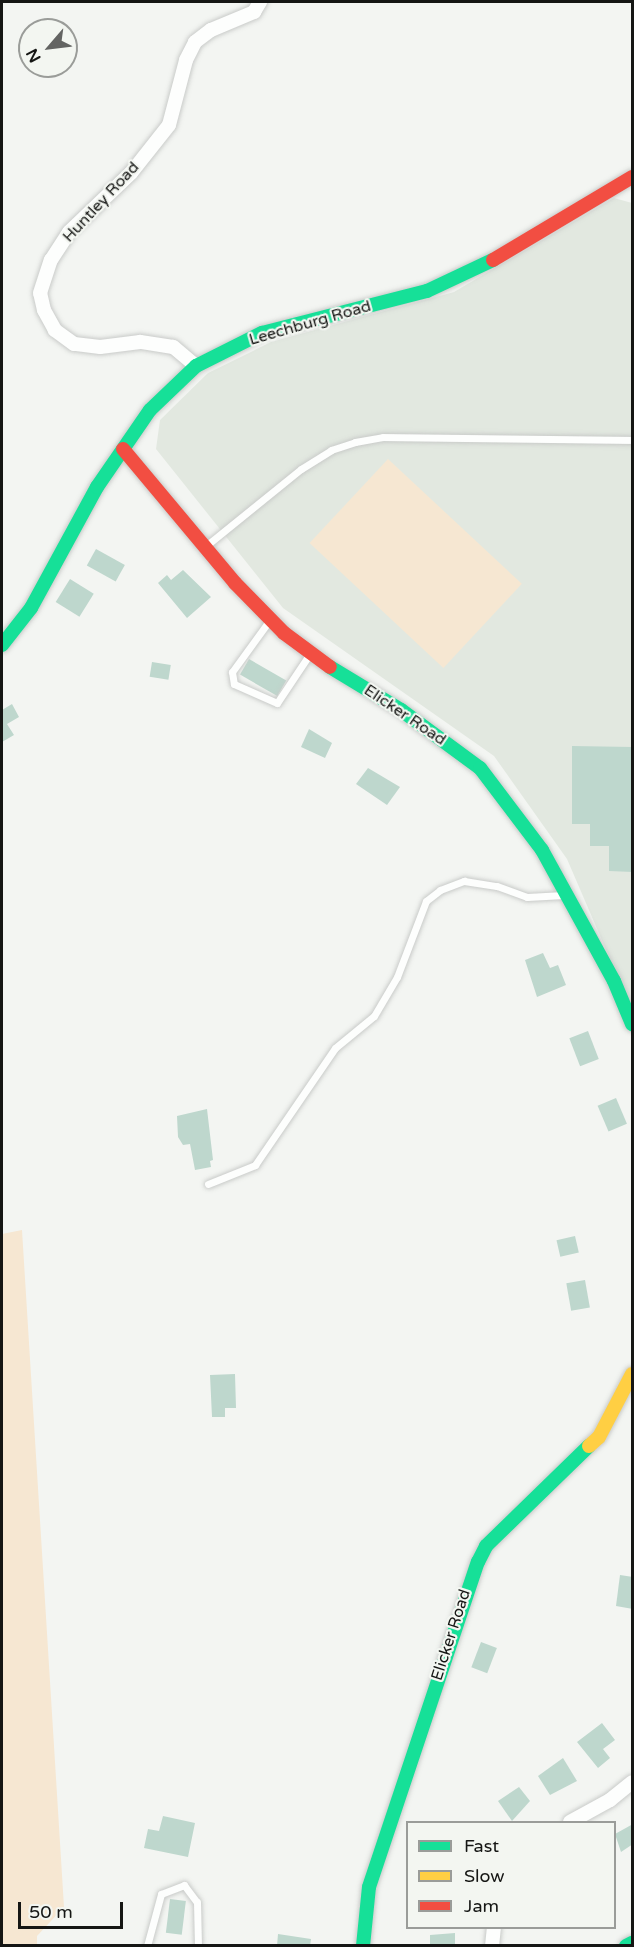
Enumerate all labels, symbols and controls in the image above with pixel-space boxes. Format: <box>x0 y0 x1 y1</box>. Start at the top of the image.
north arrow <box>18 18 78 78</box>
text: N <box>22 45 46 66</box>
street label: Huntley Road <box>59 158 143 246</box>
street label: Leechburg Road <box>247 296 373 350</box>
street label: Elicker Road <box>360 681 450 749</box>
street label: Elicker Road <box>427 1587 475 1683</box>
legend <box>406 1821 616 1929</box>
text: Fast <box>464 1835 499 1857</box>
text: Slow <box>464 1865 505 1887</box>
scale bar <box>21 1890 126 1928</box>
text: Jam <box>464 1895 499 1917</box>
text: 50 m <box>29 1901 73 1923</box>

